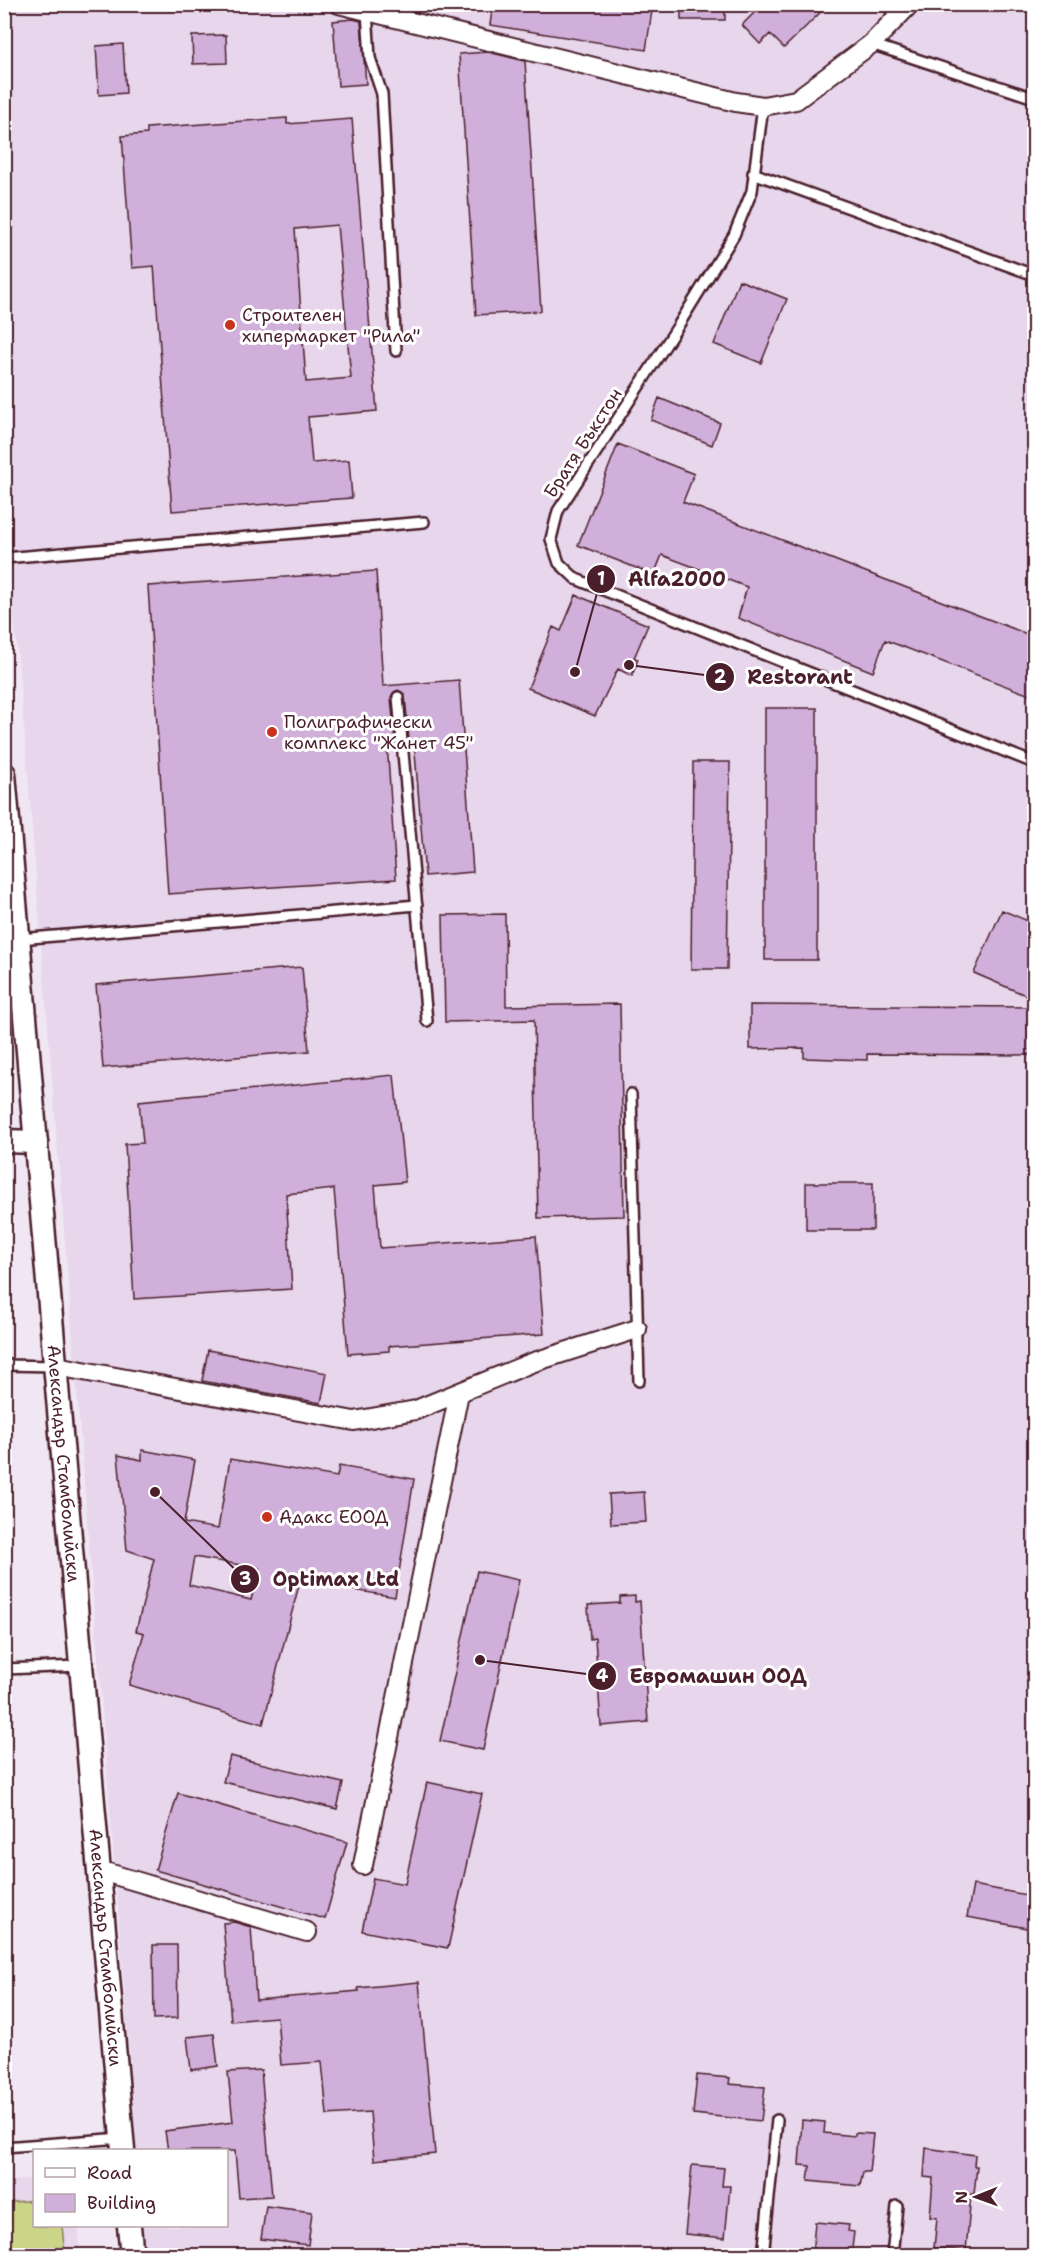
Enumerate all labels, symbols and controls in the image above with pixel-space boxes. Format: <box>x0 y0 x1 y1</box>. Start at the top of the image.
place label: Строителен хипермаркет "Рила" <box>242 303 420 348</box>
marker: Строителен хипермаркет "Рила" <box>223 318 237 332</box>
street label: Братя Бъкстон <box>538 383 628 503</box>
callout: Alfa2000 <box>586 560 738 598</box>
text: Alfa2000 <box>628 566 726 592</box>
text: 1 <box>597 567 605 591</box>
callout: Restorant <box>705 658 864 696</box>
text: Restorant <box>747 664 853 690</box>
text: 2 <box>714 665 727 689</box>
place label: Полиграфически комплекс "Жанет 45" <box>284 710 473 755</box>
marker: Полиграфически комплекс "Жанет 45" <box>265 725 279 739</box>
street label: Александър Стамболийски <box>41 1344 86 1583</box>
place label: Адакс ЕООД <box>279 1505 389 1529</box>
marker: Адакс ЕООД <box>260 1510 274 1524</box>
callout: Optimax Ltd <box>230 1560 411 1598</box>
text: Optimax Ltd <box>273 1566 400 1592</box>
text: 3 <box>239 1567 251 1591</box>
callout: Евромашин ООД <box>587 1657 818 1695</box>
text: Евромашин ООД <box>629 1663 807 1689</box>
text: 4 <box>596 1664 609 1688</box>
street label: Александър Стамболийски <box>83 1828 128 2068</box>
legend <box>33 2149 228 2227</box>
text: Road <box>87 2161 132 2185</box>
north arrow <box>946 2167 1006 2227</box>
text: Building <box>87 2191 156 2215</box>
text: N <box>951 2191 972 2204</box>

